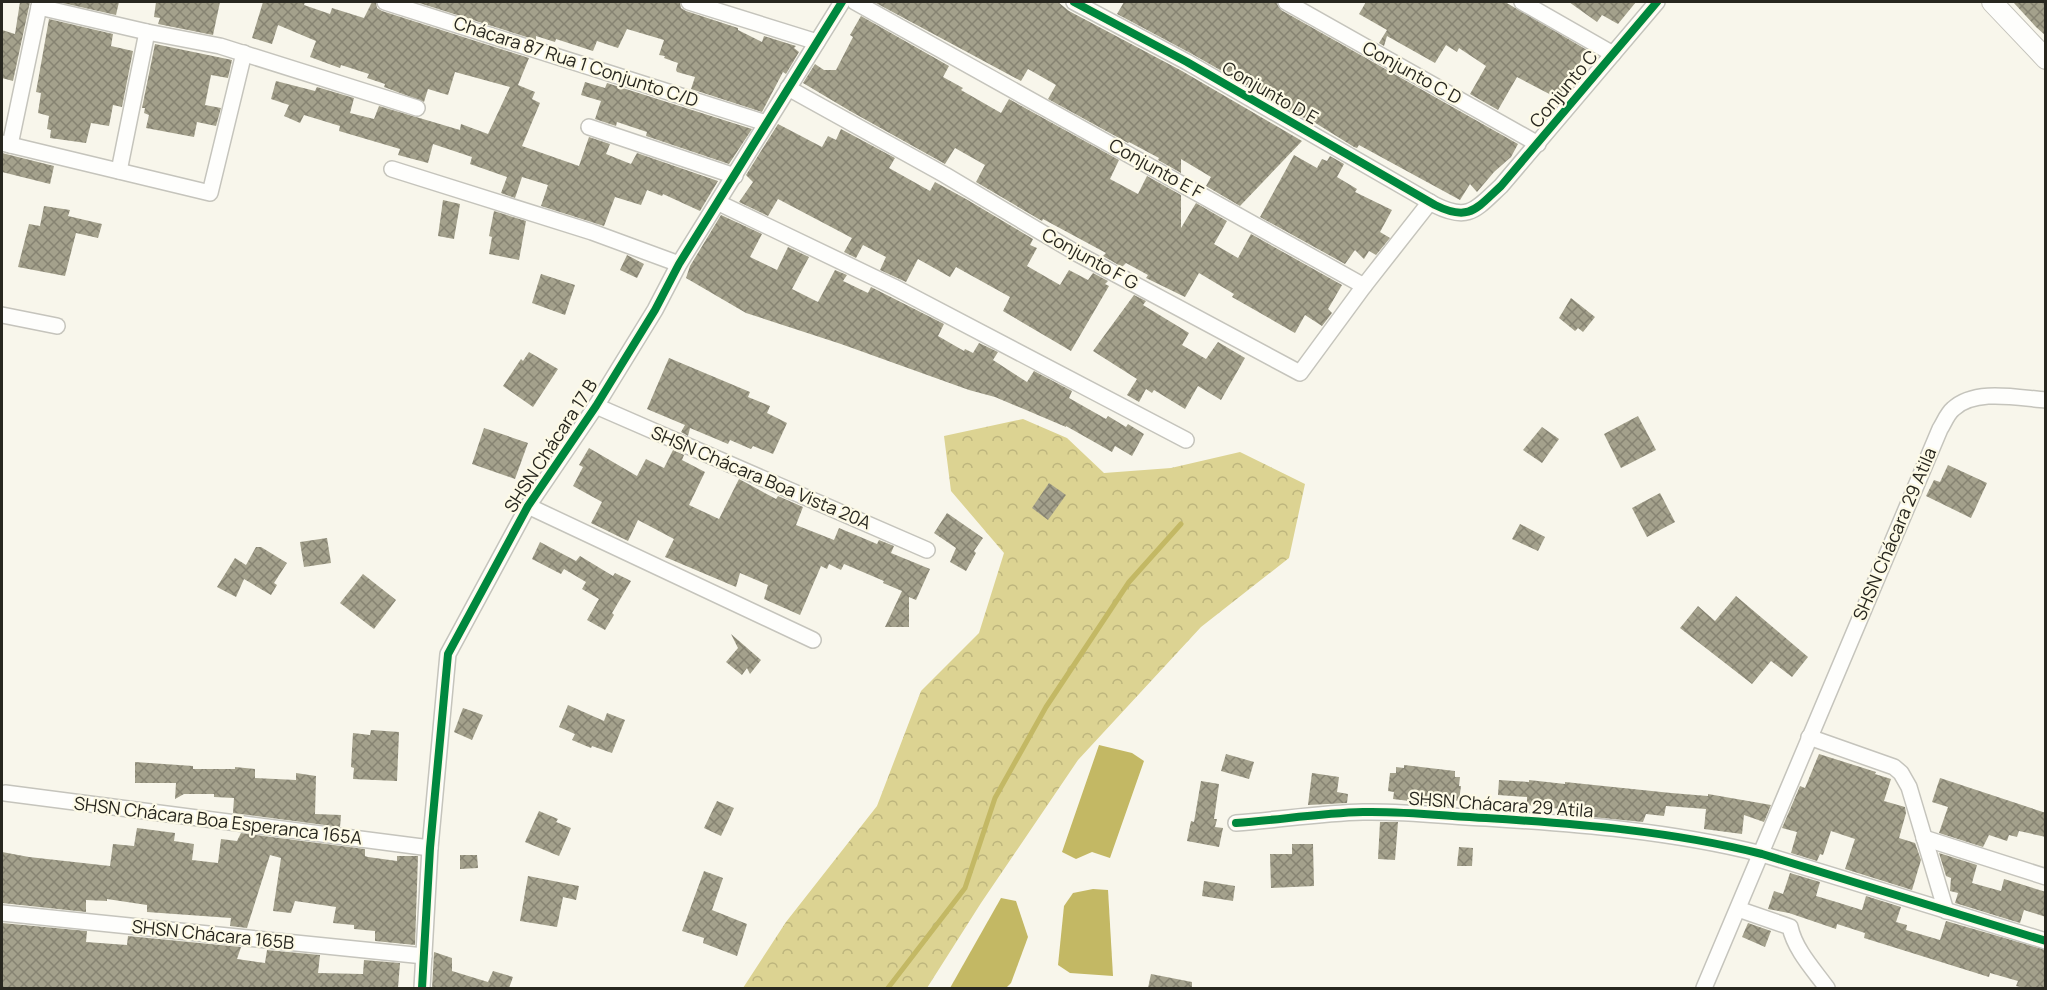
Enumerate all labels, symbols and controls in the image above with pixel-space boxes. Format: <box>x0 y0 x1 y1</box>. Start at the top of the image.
street label: Chácara 87 Rua 1 Conjunto C/D <box>451 10 702 112</box>
street label: Conjunto C D <box>1359 35 1466 109</box>
street label: Conjunto C <box>1524 45 1603 132</box>
street label: Conjunto D E <box>1218 55 1323 129</box>
street label: Conjunto E F <box>1105 132 1208 204</box>
street label: Conjunto F G <box>1038 222 1143 295</box>
street label: SHSN Chácara 17 B <box>498 374 602 517</box>
street label: SHSN Chácara Boa Vista 20A <box>648 420 875 535</box>
street label: SHSN Chácara 29 Atila <box>1847 444 1941 624</box>
street label: SHSN Chácara 29 Atila <box>1408 786 1594 822</box>
street label: SHSN Chácara Boa Esperanca 165A <box>73 790 364 850</box>
street label: SHSN Chácara 165B <box>131 914 296 954</box>

